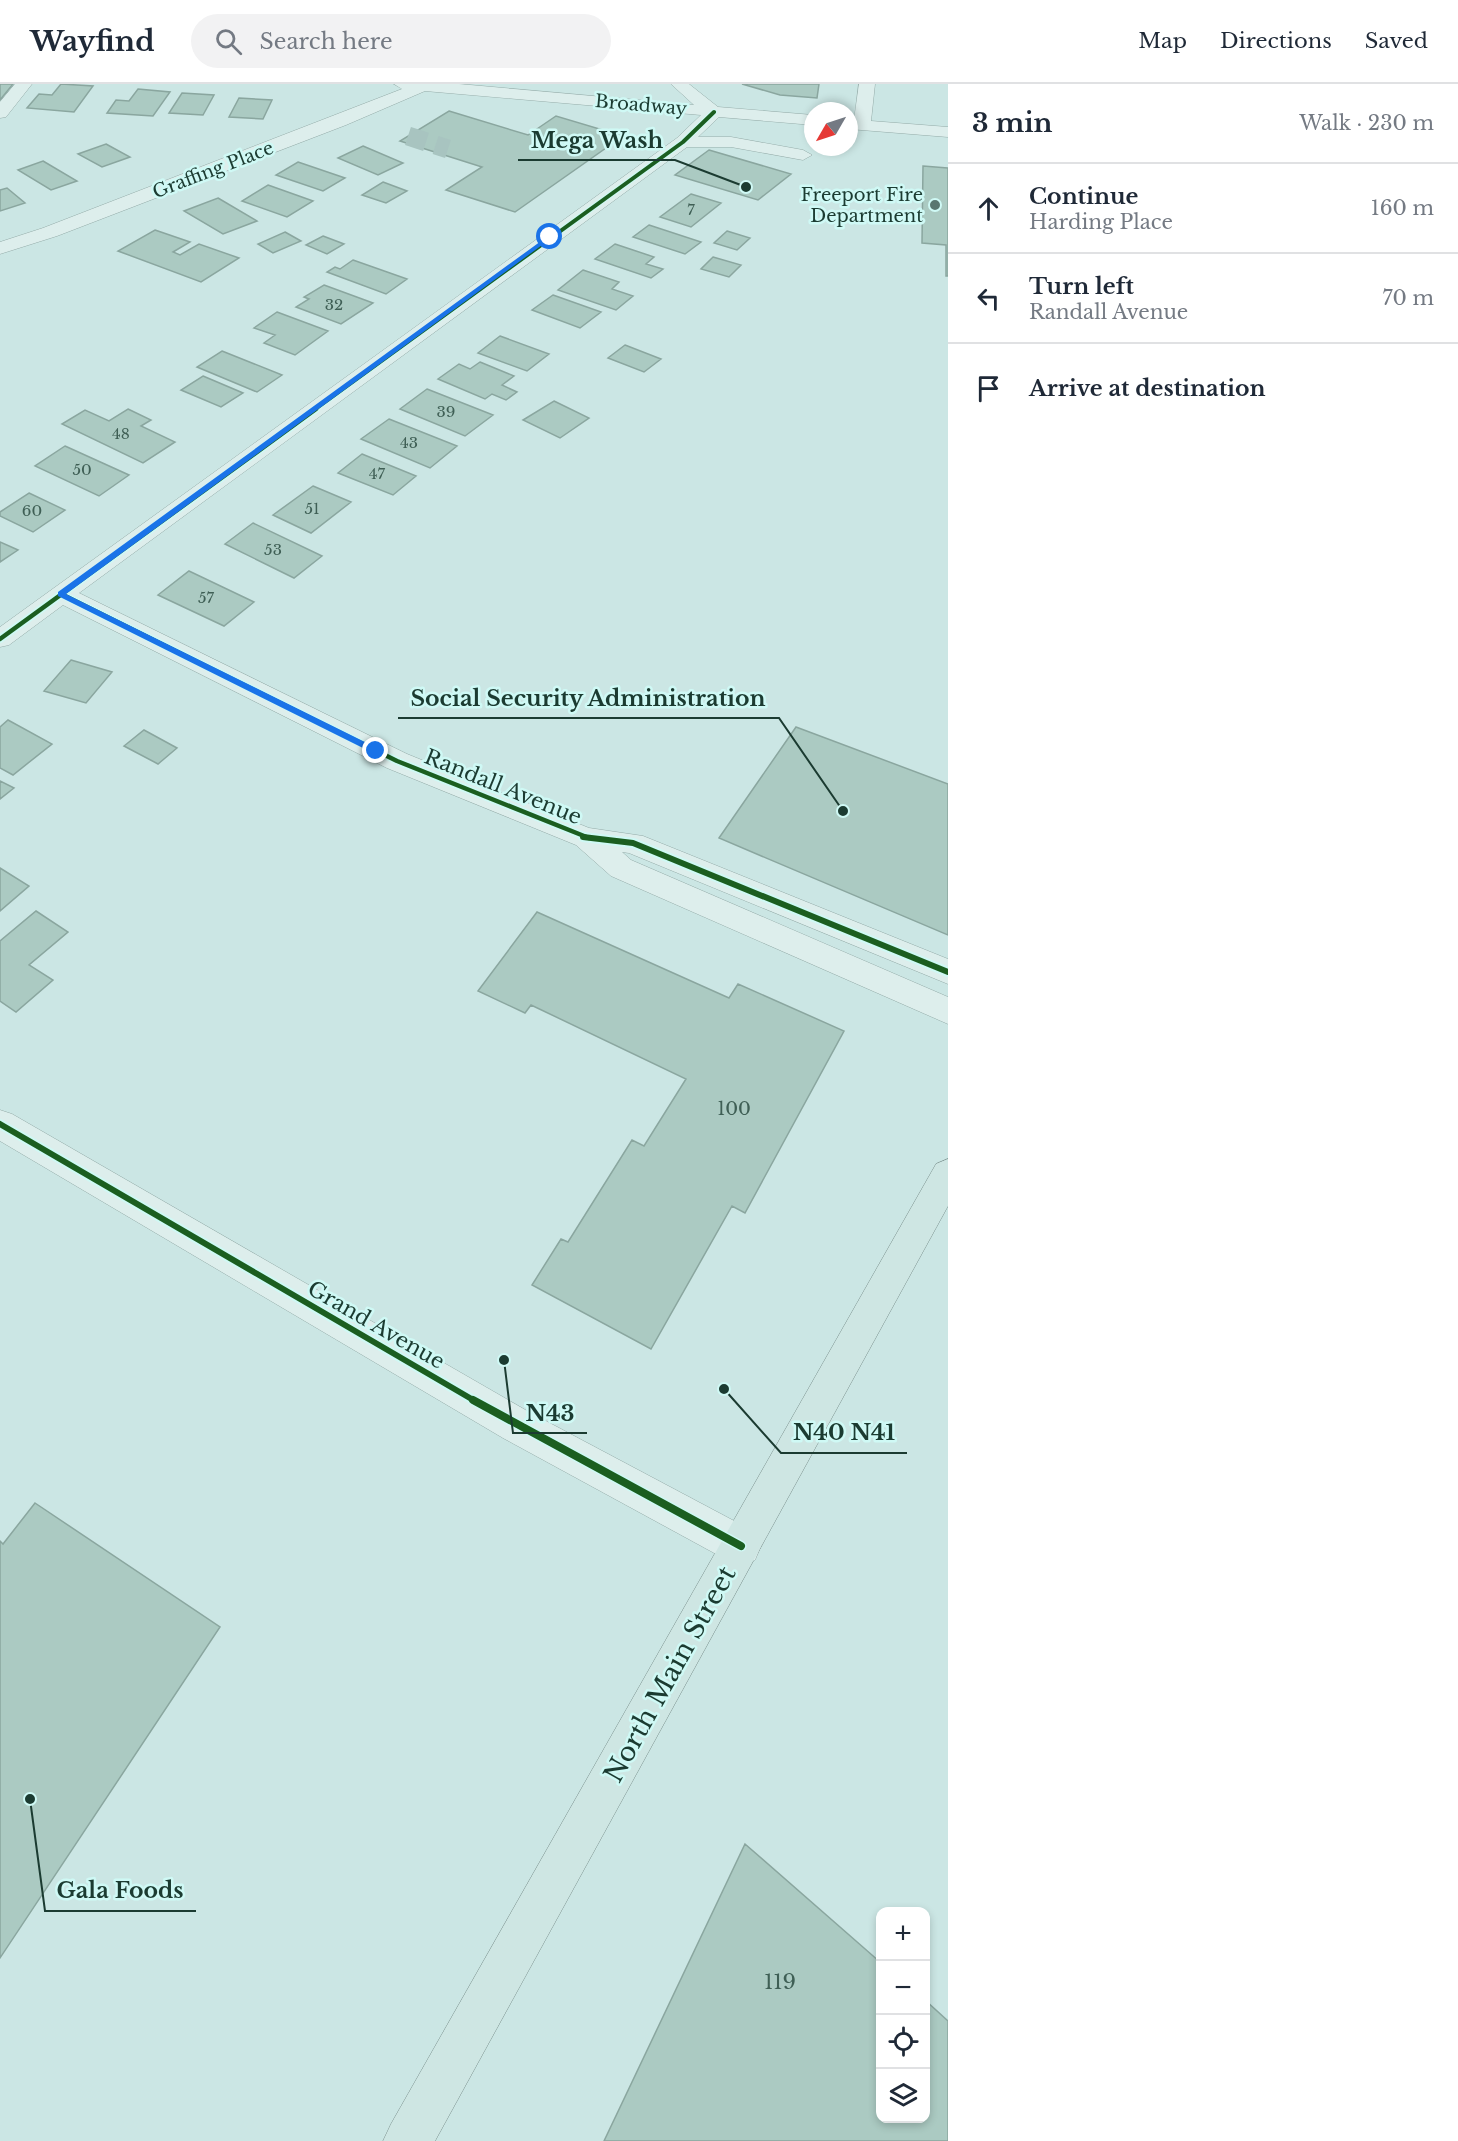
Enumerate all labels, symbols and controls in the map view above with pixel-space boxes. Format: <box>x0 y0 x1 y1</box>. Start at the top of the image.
search box <box>191 14 611 68</box>
text: Wayfind <box>30 24 155 59</box>
icon: search <box>212 25 245 58</box>
text: Search here <box>260 28 393 55</box>
text: Map <box>1138 28 1187 54</box>
text: Directions <box>1220 28 1332 54</box>
text: Saved <box>1365 28 1428 54</box>
street label: Broadway <box>594 90 688 120</box>
north arrow <box>804 102 858 156</box>
text: 3 min <box>972 107 1053 139</box>
text: Walk · 230 m <box>1299 111 1434 135</box>
callout: Mega Wash <box>518 120 675 160</box>
text: Mega Wash <box>531 127 663 154</box>
street label: Graffing Place <box>149 137 277 203</box>
text: Continue <box>1029 183 1138 210</box>
place label: Freeport Fire Department <box>801 184 923 227</box>
icon: ahead <box>972 192 1005 225</box>
text: 160 m <box>1371 196 1434 220</box>
marker: Freeport Fire Department <box>928 198 942 212</box>
house number: 7 <box>687 200 695 219</box>
text: Harding Place <box>1029 210 1173 234</box>
route start <box>536 223 562 249</box>
text: Turn left <box>1029 273 1134 300</box>
icon: left <box>972 282 1005 315</box>
text: 70 m <box>1382 286 1434 310</box>
house number: 32 <box>325 295 343 314</box>
text: Randall Avenue <box>1029 300 1188 324</box>
icon: arrive <box>972 372 1005 405</box>
text: Arrive at destination <box>1029 375 1266 402</box>
house number: 39 <box>437 402 455 421</box>
house number: 48 <box>112 424 130 443</box>
house number: 43 <box>400 433 418 452</box>
house number: 50 <box>72 460 92 479</box>
house number: 47 <box>369 464 386 483</box>
house number: 51 <box>304 499 320 518</box>
house number: 60 <box>22 501 42 520</box>
house number: 53 <box>264 540 282 559</box>
house number: 57 <box>198 588 214 607</box>
callout: Social Security Administration <box>398 678 779 718</box>
text: Social Security Administration <box>410 685 766 712</box>
route end <box>362 737 388 763</box>
street label: Randall Avenue <box>421 744 585 830</box>
house number: 100 <box>717 1098 751 1120</box>
street label: Grand Avenue <box>303 1275 449 1375</box>
callout: N43 <box>513 1393 587 1433</box>
text: N43 <box>525 1400 575 1427</box>
callout: N40 N41 <box>781 1413 907 1453</box>
text: N40 N41 <box>793 1419 895 1446</box>
street label: North Main Street <box>597 1560 743 1788</box>
callout: Gala Foods <box>45 1871 196 1911</box>
text: Gala Foods <box>56 1877 184 1904</box>
map controls <box>876 1907 930 2123</box>
button: + <box>876 1907 930 1961</box>
button: − <box>876 1961 930 2015</box>
house number: 119 <box>764 1969 796 1995</box>
button: locate <box>876 2015 930 2069</box>
button: layers <box>876 2069 930 2123</box>

